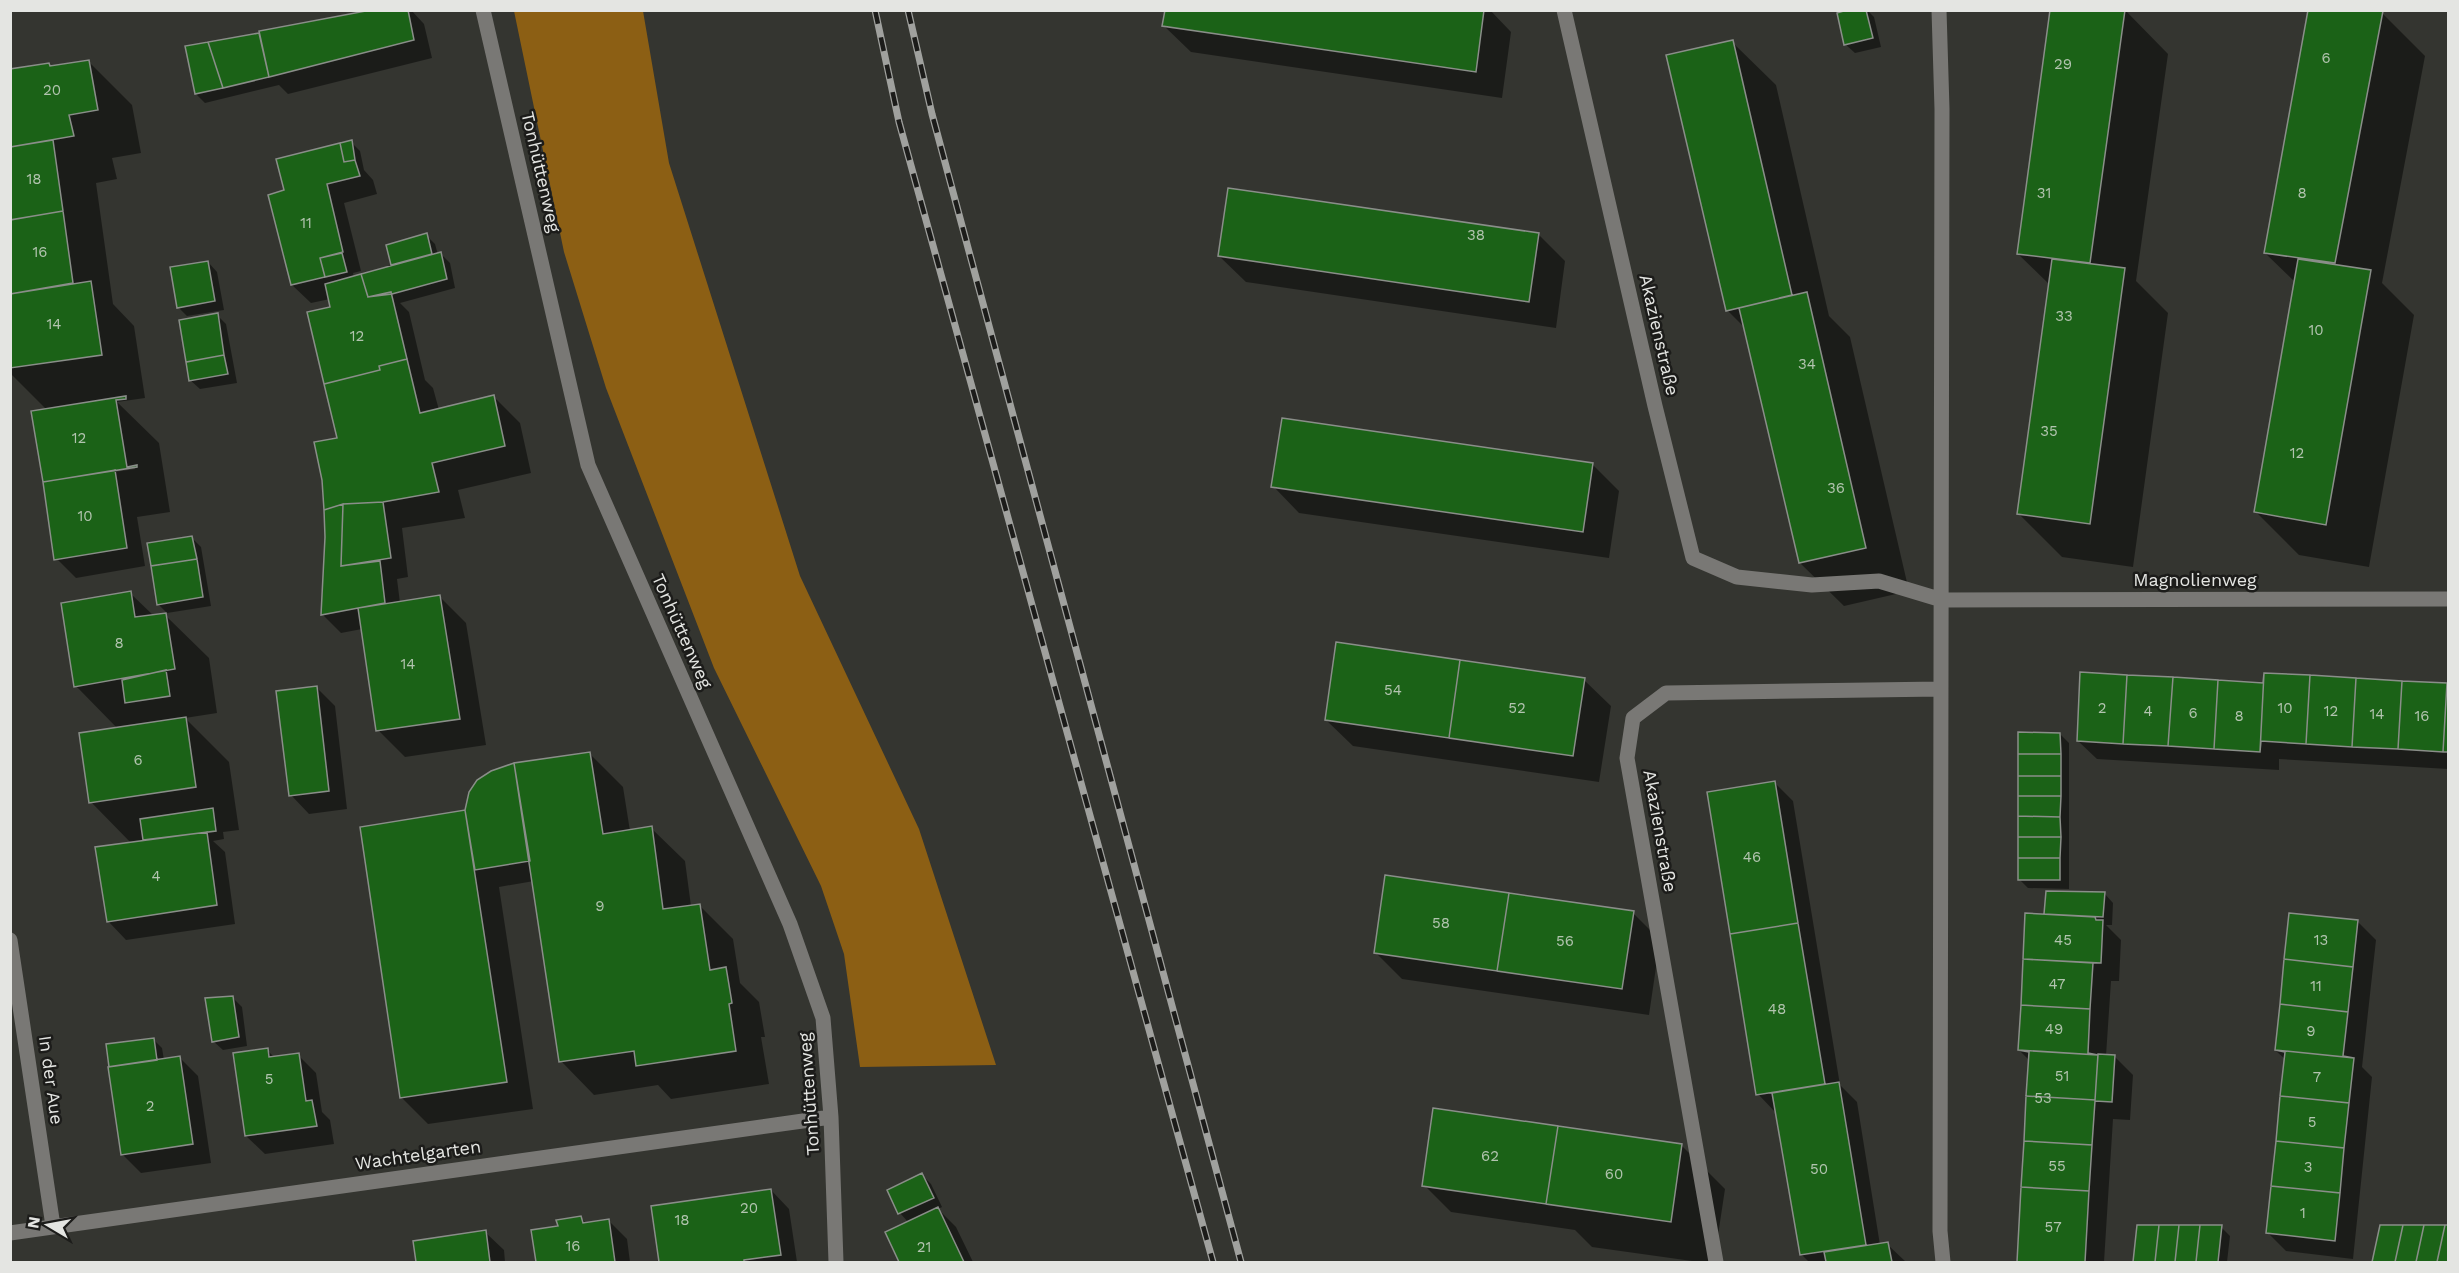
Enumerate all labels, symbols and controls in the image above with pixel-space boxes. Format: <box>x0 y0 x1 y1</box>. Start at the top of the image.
house number: 6 <box>2321 49 2331 67</box>
house number: 29 <box>2054 55 2072 73</box>
house number: 20 <box>43 81 61 99</box>
street label: Tonhüttenweg <box>517 110 566 235</box>
house number: 18 <box>26 170 42 188</box>
house number: 31 <box>2037 184 2051 202</box>
house number: 8 <box>2297 184 2307 202</box>
house number: 11 <box>300 214 312 232</box>
house number: 38 <box>1467 226 1485 244</box>
house number: 16 <box>33 243 47 261</box>
street label: Akazienstraße <box>1635 272 1684 398</box>
house number: 33 <box>2055 307 2073 325</box>
house number: 14 <box>46 315 62 333</box>
house number: 10 <box>2308 321 2324 339</box>
house number: 12 <box>350 327 364 345</box>
house number: 34 <box>1798 355 1816 373</box>
house number: 35 <box>2040 422 2058 440</box>
house number: 12 <box>72 429 86 447</box>
house number: 12 <box>2290 444 2304 462</box>
house number: 36 <box>1827 479 1845 497</box>
house number: 10 <box>77 507 93 525</box>
street label: Magnolienweg <box>2133 569 2257 590</box>
street label: Tonhüttenweg <box>648 570 717 692</box>
house number: 8 <box>114 634 124 652</box>
house number: 14 <box>400 655 416 673</box>
house number: 54 <box>1384 681 1402 699</box>
house number: 52 <box>1508 699 1526 717</box>
house number: 2 <box>2098 699 2106 717</box>
house number: 10 <box>2277 699 2293 717</box>
house number: 4 <box>2143 702 2153 720</box>
house number: 12 <box>2324 702 2338 720</box>
house number: 6 <box>2188 704 2198 722</box>
house number: 14 <box>2369 705 2385 723</box>
house number: 8 <box>2234 707 2244 725</box>
house number: 16 <box>2415 707 2429 725</box>
house number: 6 <box>133 751 143 769</box>
street label: Akazienstraße <box>1639 768 1682 894</box>
house number: 46 <box>1743 848 1761 866</box>
house number: 4 <box>151 867 161 885</box>
house number: 9 <box>595 897 605 915</box>
house number: 58 <box>1432 914 1450 932</box>
house number: 45 <box>2054 931 2072 949</box>
house number: 13 <box>2314 931 2328 949</box>
house number: 56 <box>1556 932 1574 950</box>
house number: 47 <box>2049 975 2065 993</box>
house number: 11 <box>2310 977 2322 995</box>
house number: 48 <box>1768 1000 1786 1018</box>
house number: 49 <box>2045 1020 2063 1038</box>
house number: 9 <box>2306 1022 2316 1040</box>
street label: Tonhüttenweg <box>794 1031 823 1156</box>
street label: In der Aue <box>35 1034 68 1126</box>
house number: 51 <box>2055 1067 2069 1085</box>
house number: 7 <box>2313 1068 2321 1086</box>
house number: 5 <box>265 1070 273 1088</box>
house number: 53 <box>2034 1089 2052 1107</box>
house number: 2 <box>146 1097 154 1115</box>
house number: 5 <box>2308 1113 2316 1131</box>
street label: Wachtelgarten <box>354 1135 482 1174</box>
house number: 62 <box>1481 1147 1499 1165</box>
house number: 55 <box>2048 1157 2066 1175</box>
house number: 3 <box>2304 1158 2312 1176</box>
house number: 50 <box>1810 1160 1828 1178</box>
house number: 60 <box>1605 1165 1623 1183</box>
north arrow <box>18 1195 78 1255</box>
house number: 20 <box>740 1199 758 1217</box>
house number: 1 <box>2300 1204 2306 1222</box>
house number: 18 <box>674 1211 690 1229</box>
text: N <box>23 1215 44 1230</box>
house number: 57 <box>2044 1218 2062 1236</box>
house number: 16 <box>566 1237 580 1255</box>
house number: 21 <box>917 1238 931 1256</box>

